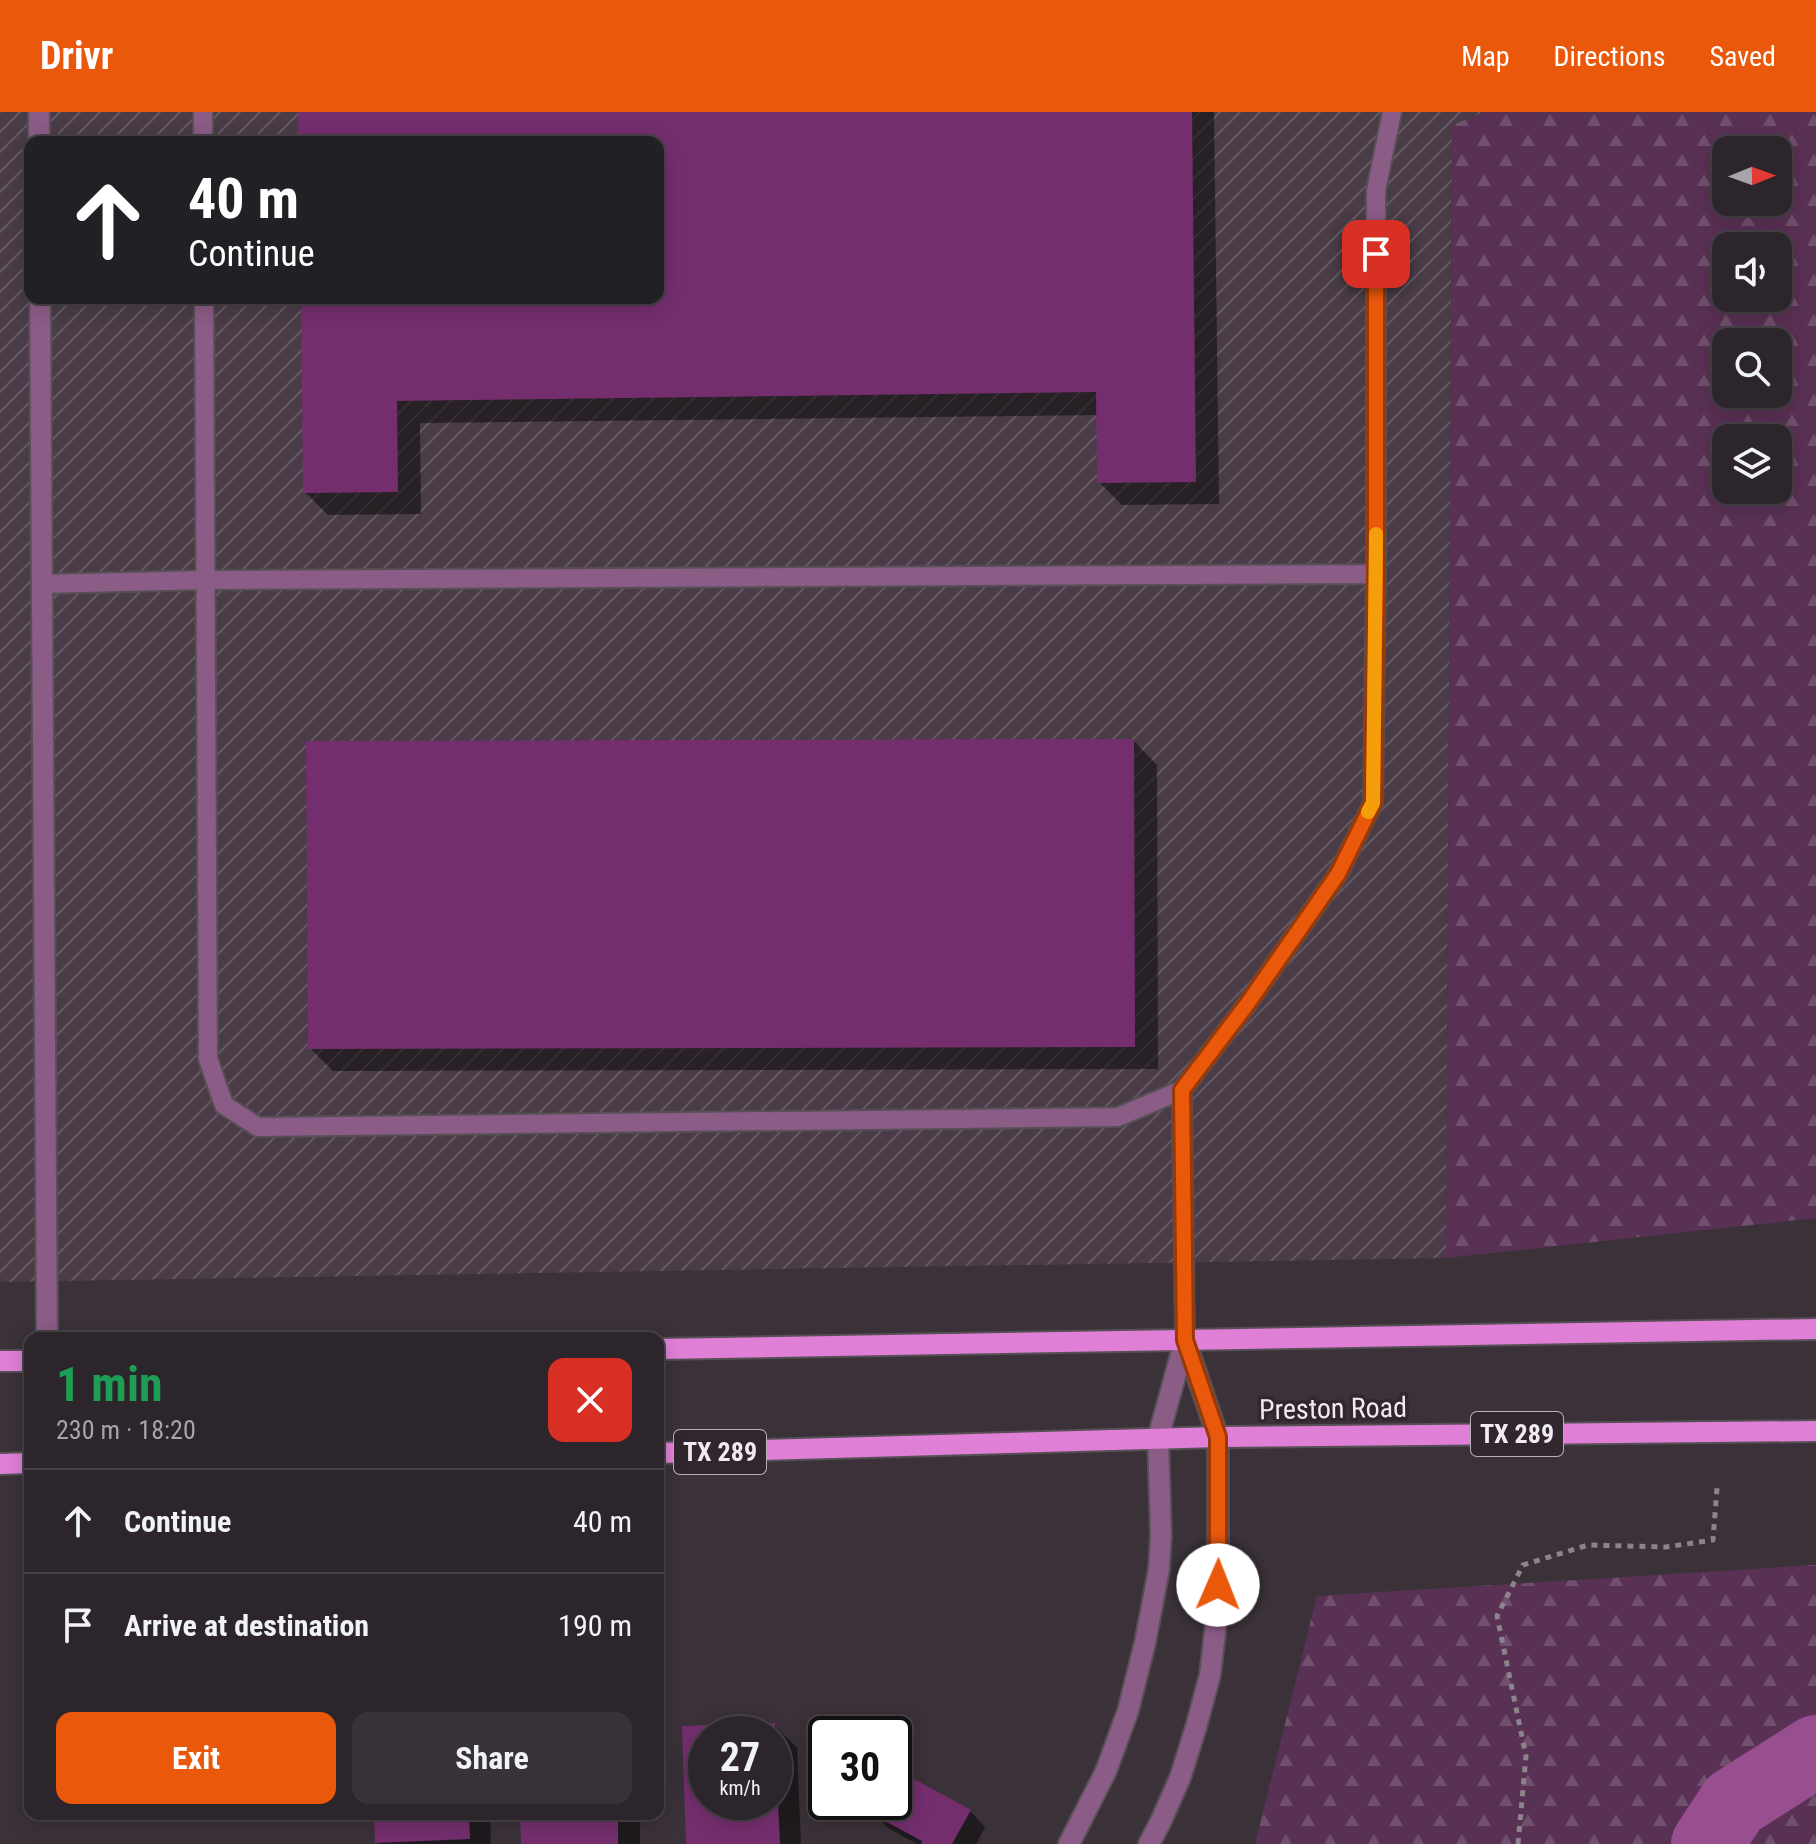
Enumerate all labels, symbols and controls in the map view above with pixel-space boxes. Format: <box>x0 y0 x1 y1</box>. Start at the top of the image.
text: Drivr <box>40 34 113 78</box>
text: Map <box>1461 40 1510 73</box>
text: Directions <box>1554 40 1665 73</box>
text: Saved <box>1709 40 1776 73</box>
north arrow <box>1712 136 1792 216</box>
map controls <box>1712 136 1792 504</box>
text: 40 m <box>188 166 299 232</box>
icon: ahead <box>56 168 160 272</box>
pin <box>1342 220 1410 288</box>
icon: arrive <box>1354 232 1398 276</box>
button: sound <box>1712 232 1792 312</box>
text: Continue <box>188 233 315 275</box>
button: search <box>1712 328 1792 408</box>
button: layers <box>1712 424 1792 504</box>
text: 1 min <box>56 1356 163 1413</box>
button: close <box>548 1358 632 1442</box>
street label: Preston Road <box>1259 1391 1407 1426</box>
road number: TX 289 <box>1471 1412 1563 1456</box>
text: 230 m · 18:20 <box>56 1415 196 1445</box>
road number: TX 289 <box>674 1430 766 1474</box>
icon: ahead <box>56 1499 100 1543</box>
text: Continue <box>124 1504 231 1539</box>
text: 40 m <box>573 1504 632 1539</box>
position arrow <box>1176 1543 1260 1627</box>
icon: arrive <box>56 1603 100 1647</box>
text: Arrive at destination <box>124 1608 369 1643</box>
text: 190 m <box>558 1608 632 1643</box>
button: Exit <box>56 1712 336 1804</box>
button: Share <box>352 1712 632 1804</box>
speed limit sign: 30 <box>808 1716 912 1820</box>
text: 27 <box>720 1734 760 1781</box>
text: km/h <box>719 1776 761 1800</box>

